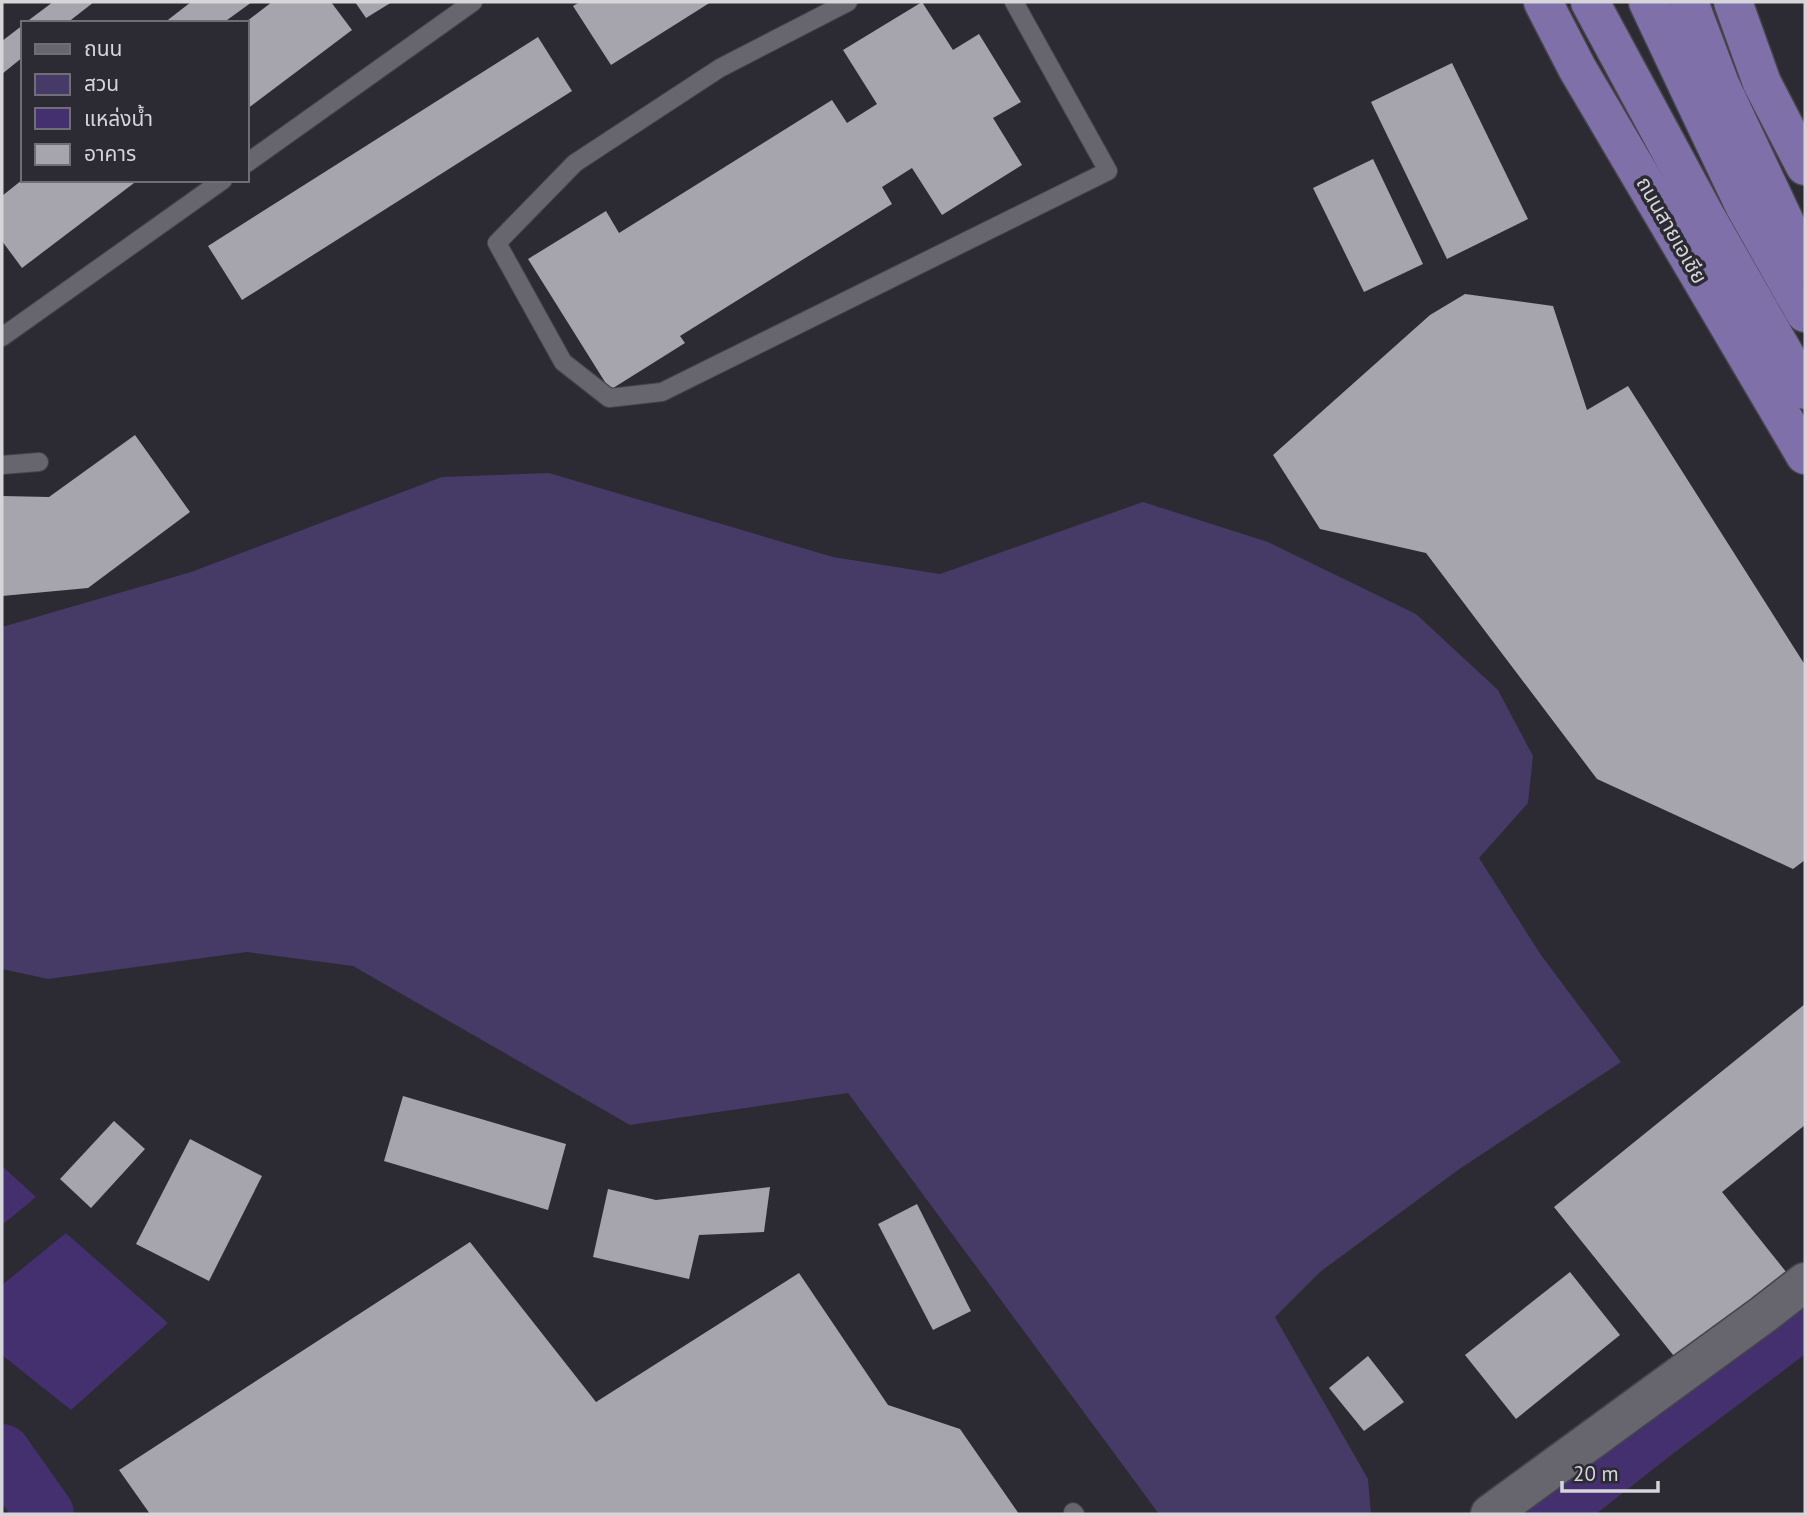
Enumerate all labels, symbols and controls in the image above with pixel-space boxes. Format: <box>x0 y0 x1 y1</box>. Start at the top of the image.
legend <box>21 21 248 182</box>
text: ถนน <box>84 35 122 62</box>
text: สวน <box>84 70 119 97</box>
text: แหล่งน้ำ <box>84 104 153 132</box>
text: อาคาร <box>84 140 136 167</box>
street label: ถนนสายเอเชีย <box>1630 172 1714 288</box>
scale bar <box>1562 1450 1658 1494</box>
text: 20 m <box>1573 1460 1619 1487</box>

